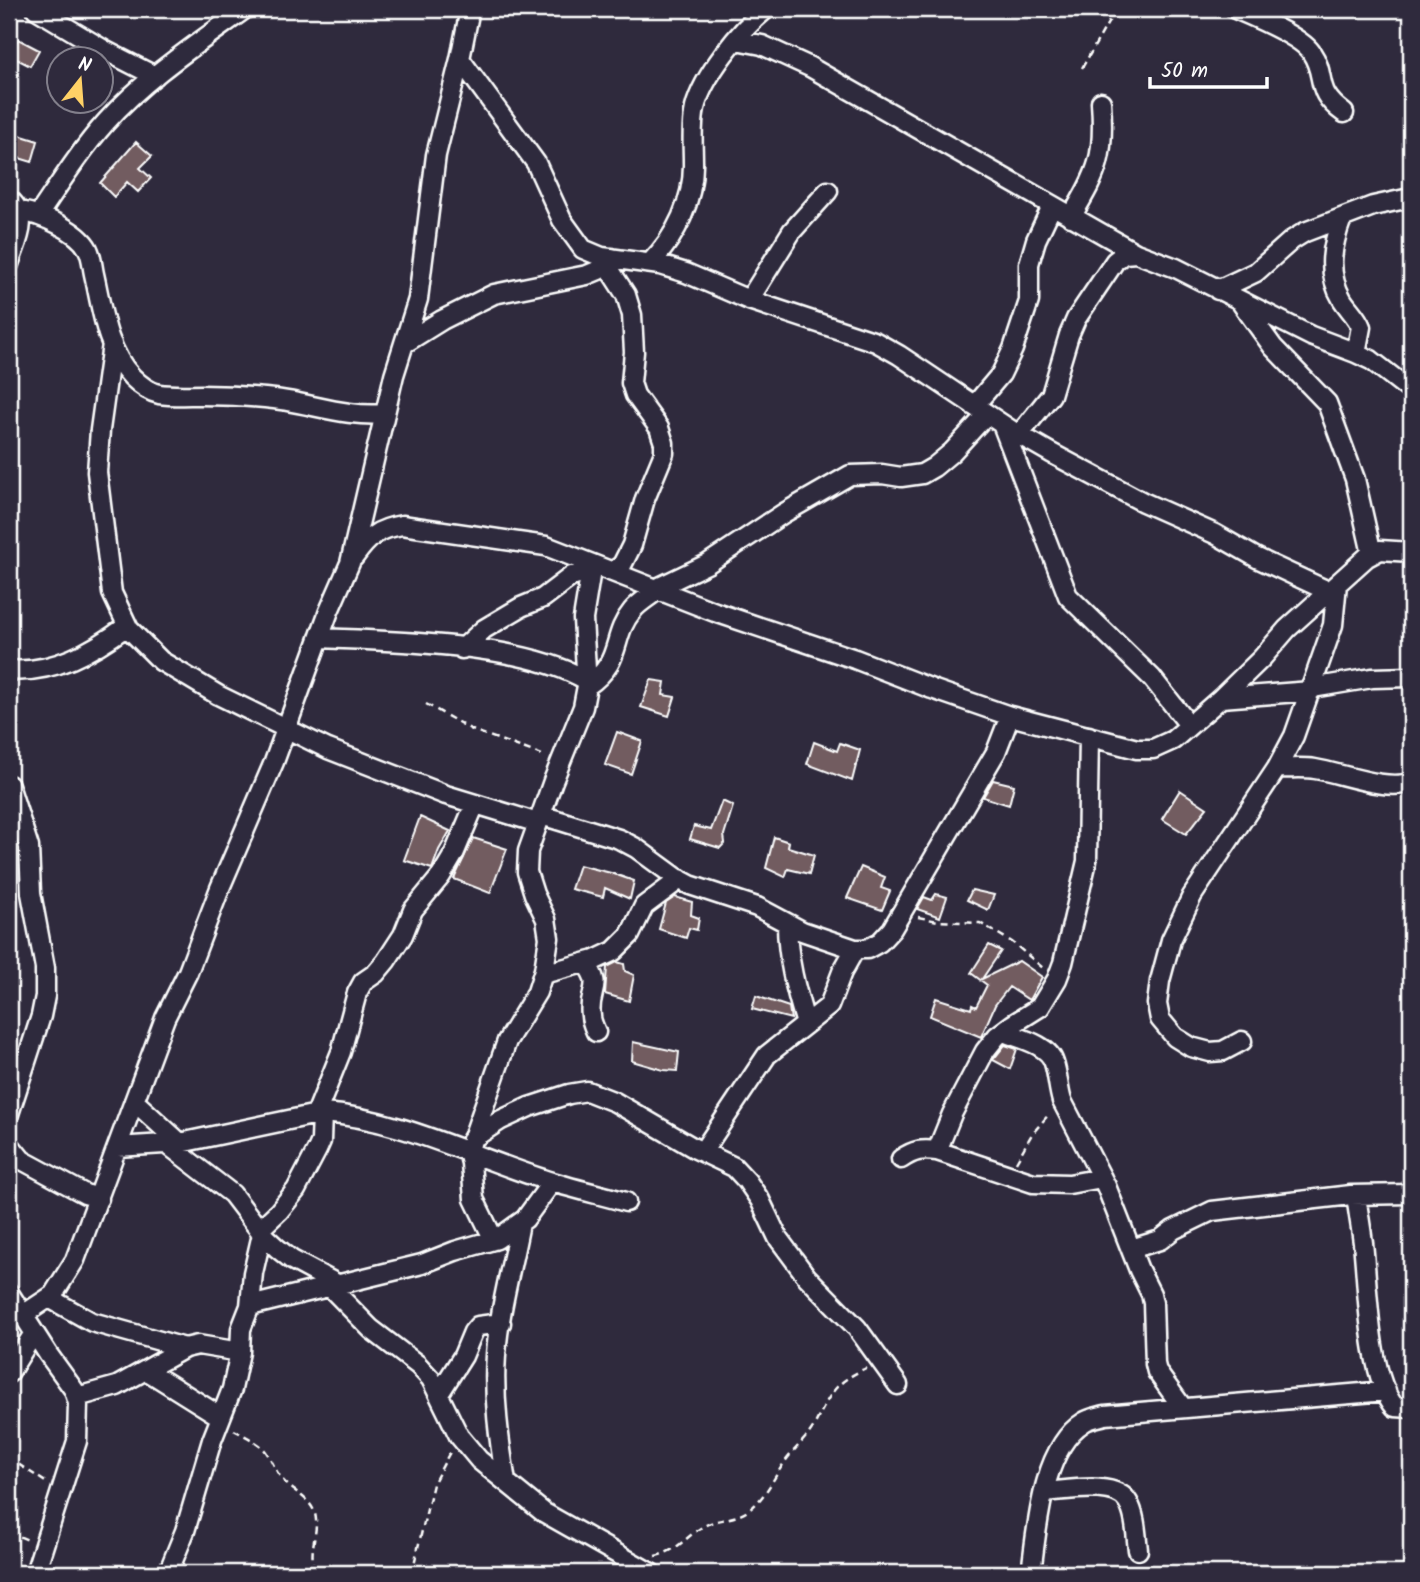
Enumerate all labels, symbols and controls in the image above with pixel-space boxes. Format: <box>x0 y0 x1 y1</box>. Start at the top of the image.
north arrow <box>46 46 116 116</box>
scale bar <box>1150 46 1268 90</box>
text: N <box>74 50 95 82</box>
text: 50 m <box>1161 55 1208 88</box>

